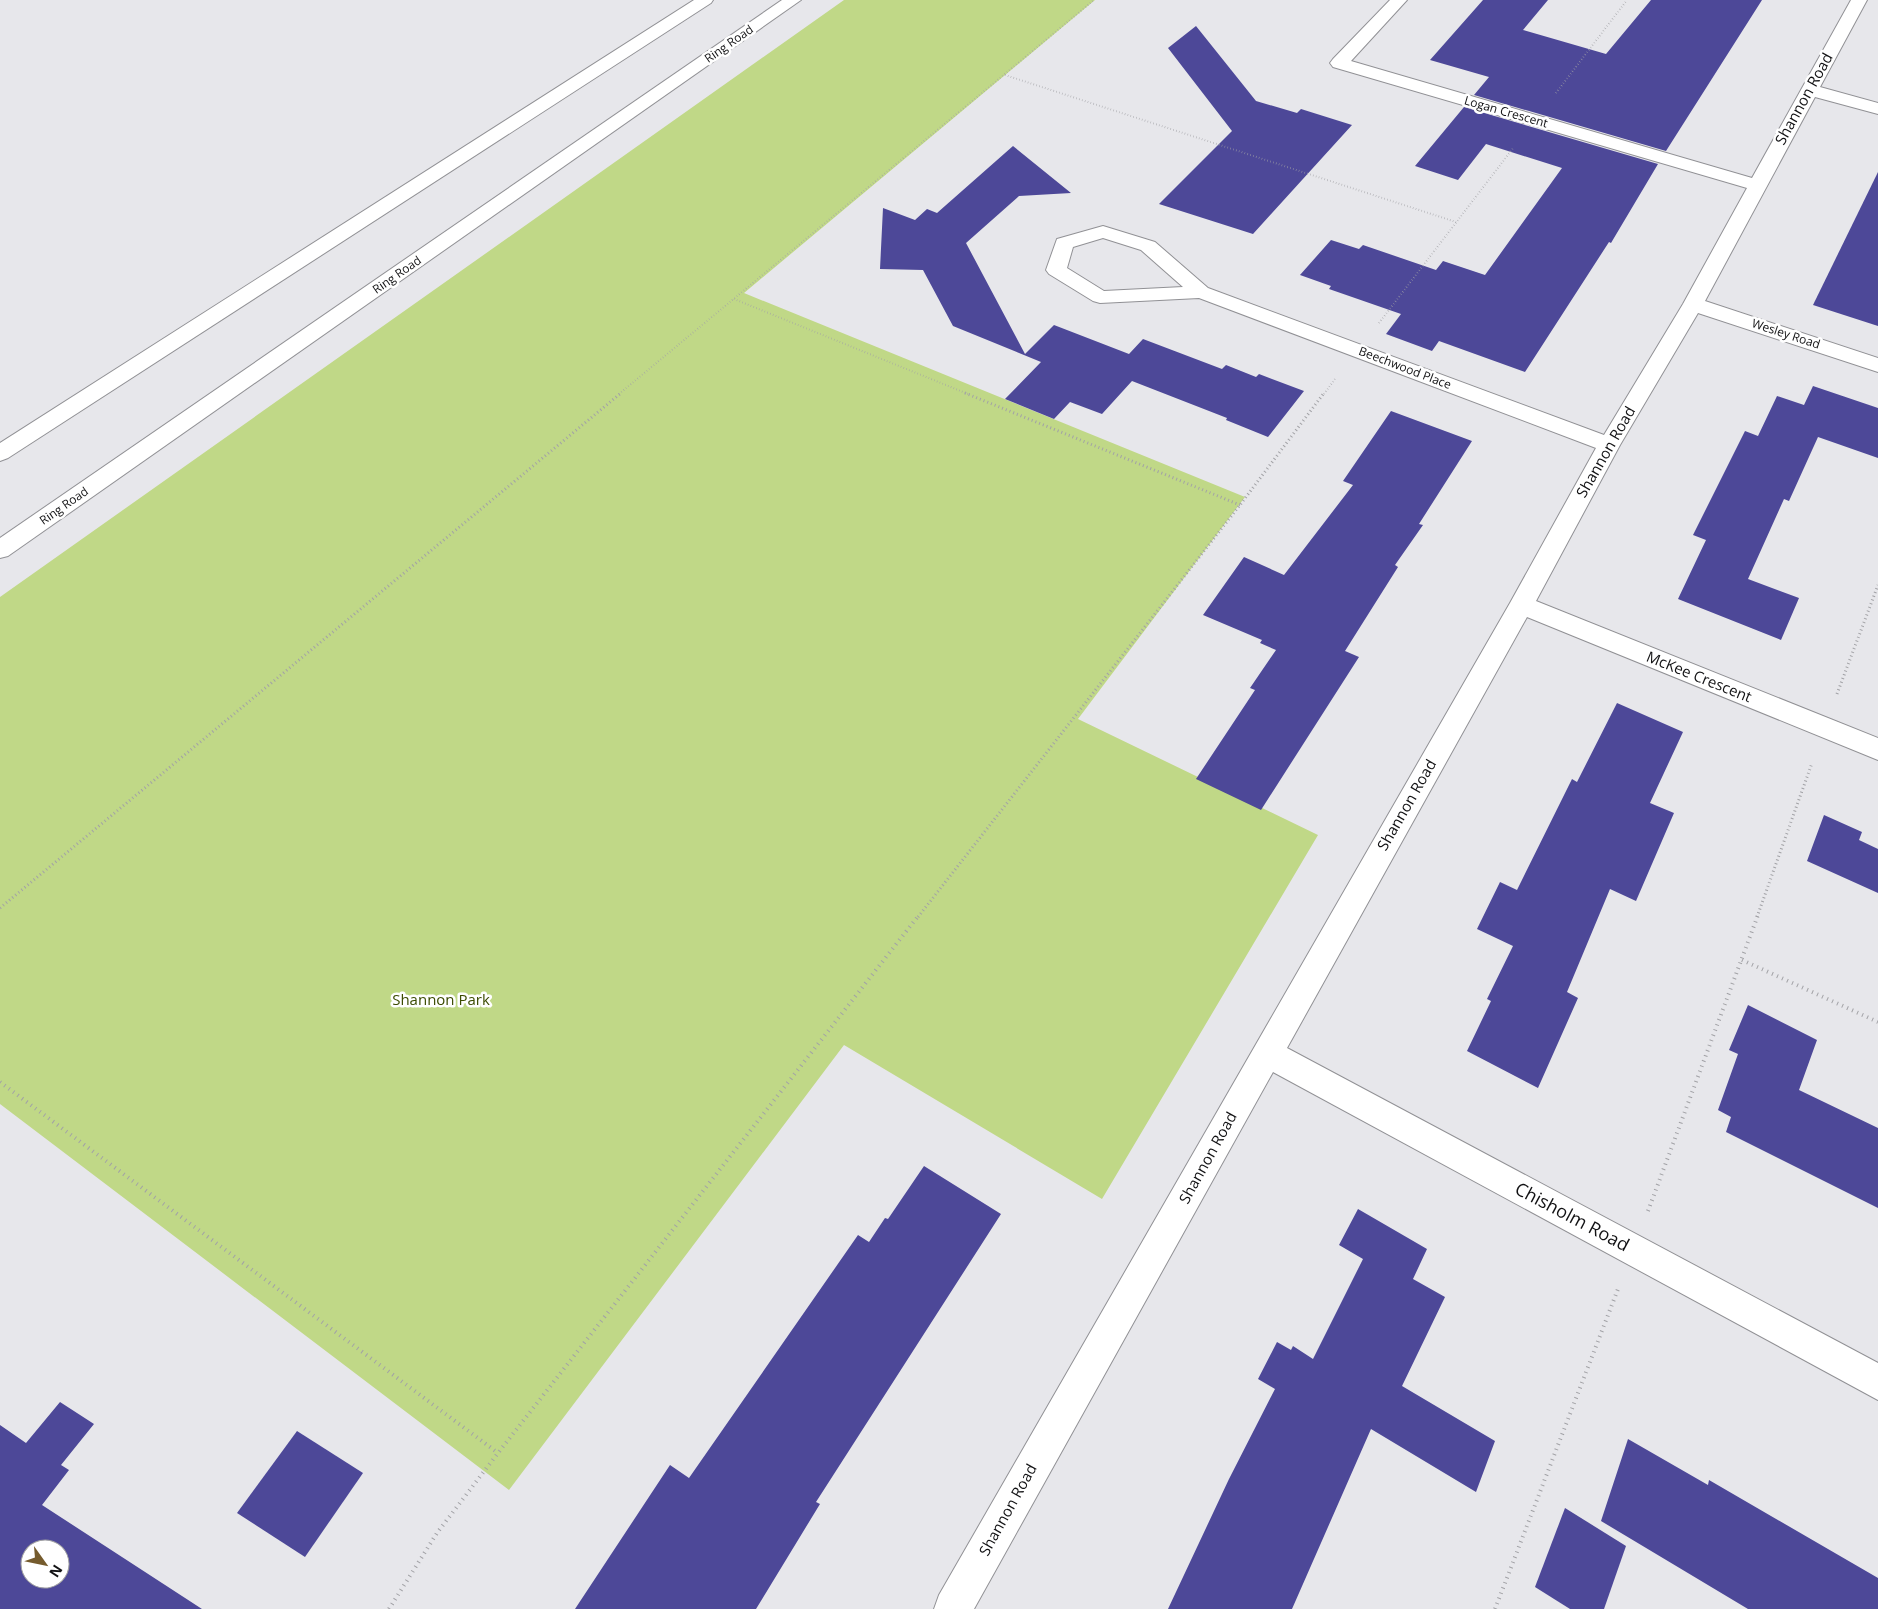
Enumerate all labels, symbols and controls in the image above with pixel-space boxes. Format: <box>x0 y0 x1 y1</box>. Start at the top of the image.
street label: Ring Road <box>701 21 757 67</box>
street label: Shannon Road <box>1770 49 1837 148</box>
street label: Logan Crescent <box>1462 91 1550 132</box>
street label: Ring Road <box>369 252 425 298</box>
street label: Wesley Road <box>1750 314 1823 353</box>
street label: Beechwood Place <box>1356 342 1454 393</box>
street label: Shannon Road <box>1571 402 1639 501</box>
street label: Ring Road <box>36 483 92 529</box>
street label: McKee Crescent <box>1644 646 1755 706</box>
street label: Shannon Road <box>1372 755 1440 854</box>
park label: Shannon Park <box>392 989 490 1009</box>
street label: Shannon Road <box>1174 1108 1241 1207</box>
street label: Chisholm Road <box>1511 1176 1634 1256</box>
street label: Shannon Road <box>974 1460 1041 1559</box>
north arrow <box>20 1539 70 1589</box>
text: N <box>45 1561 67 1581</box>

